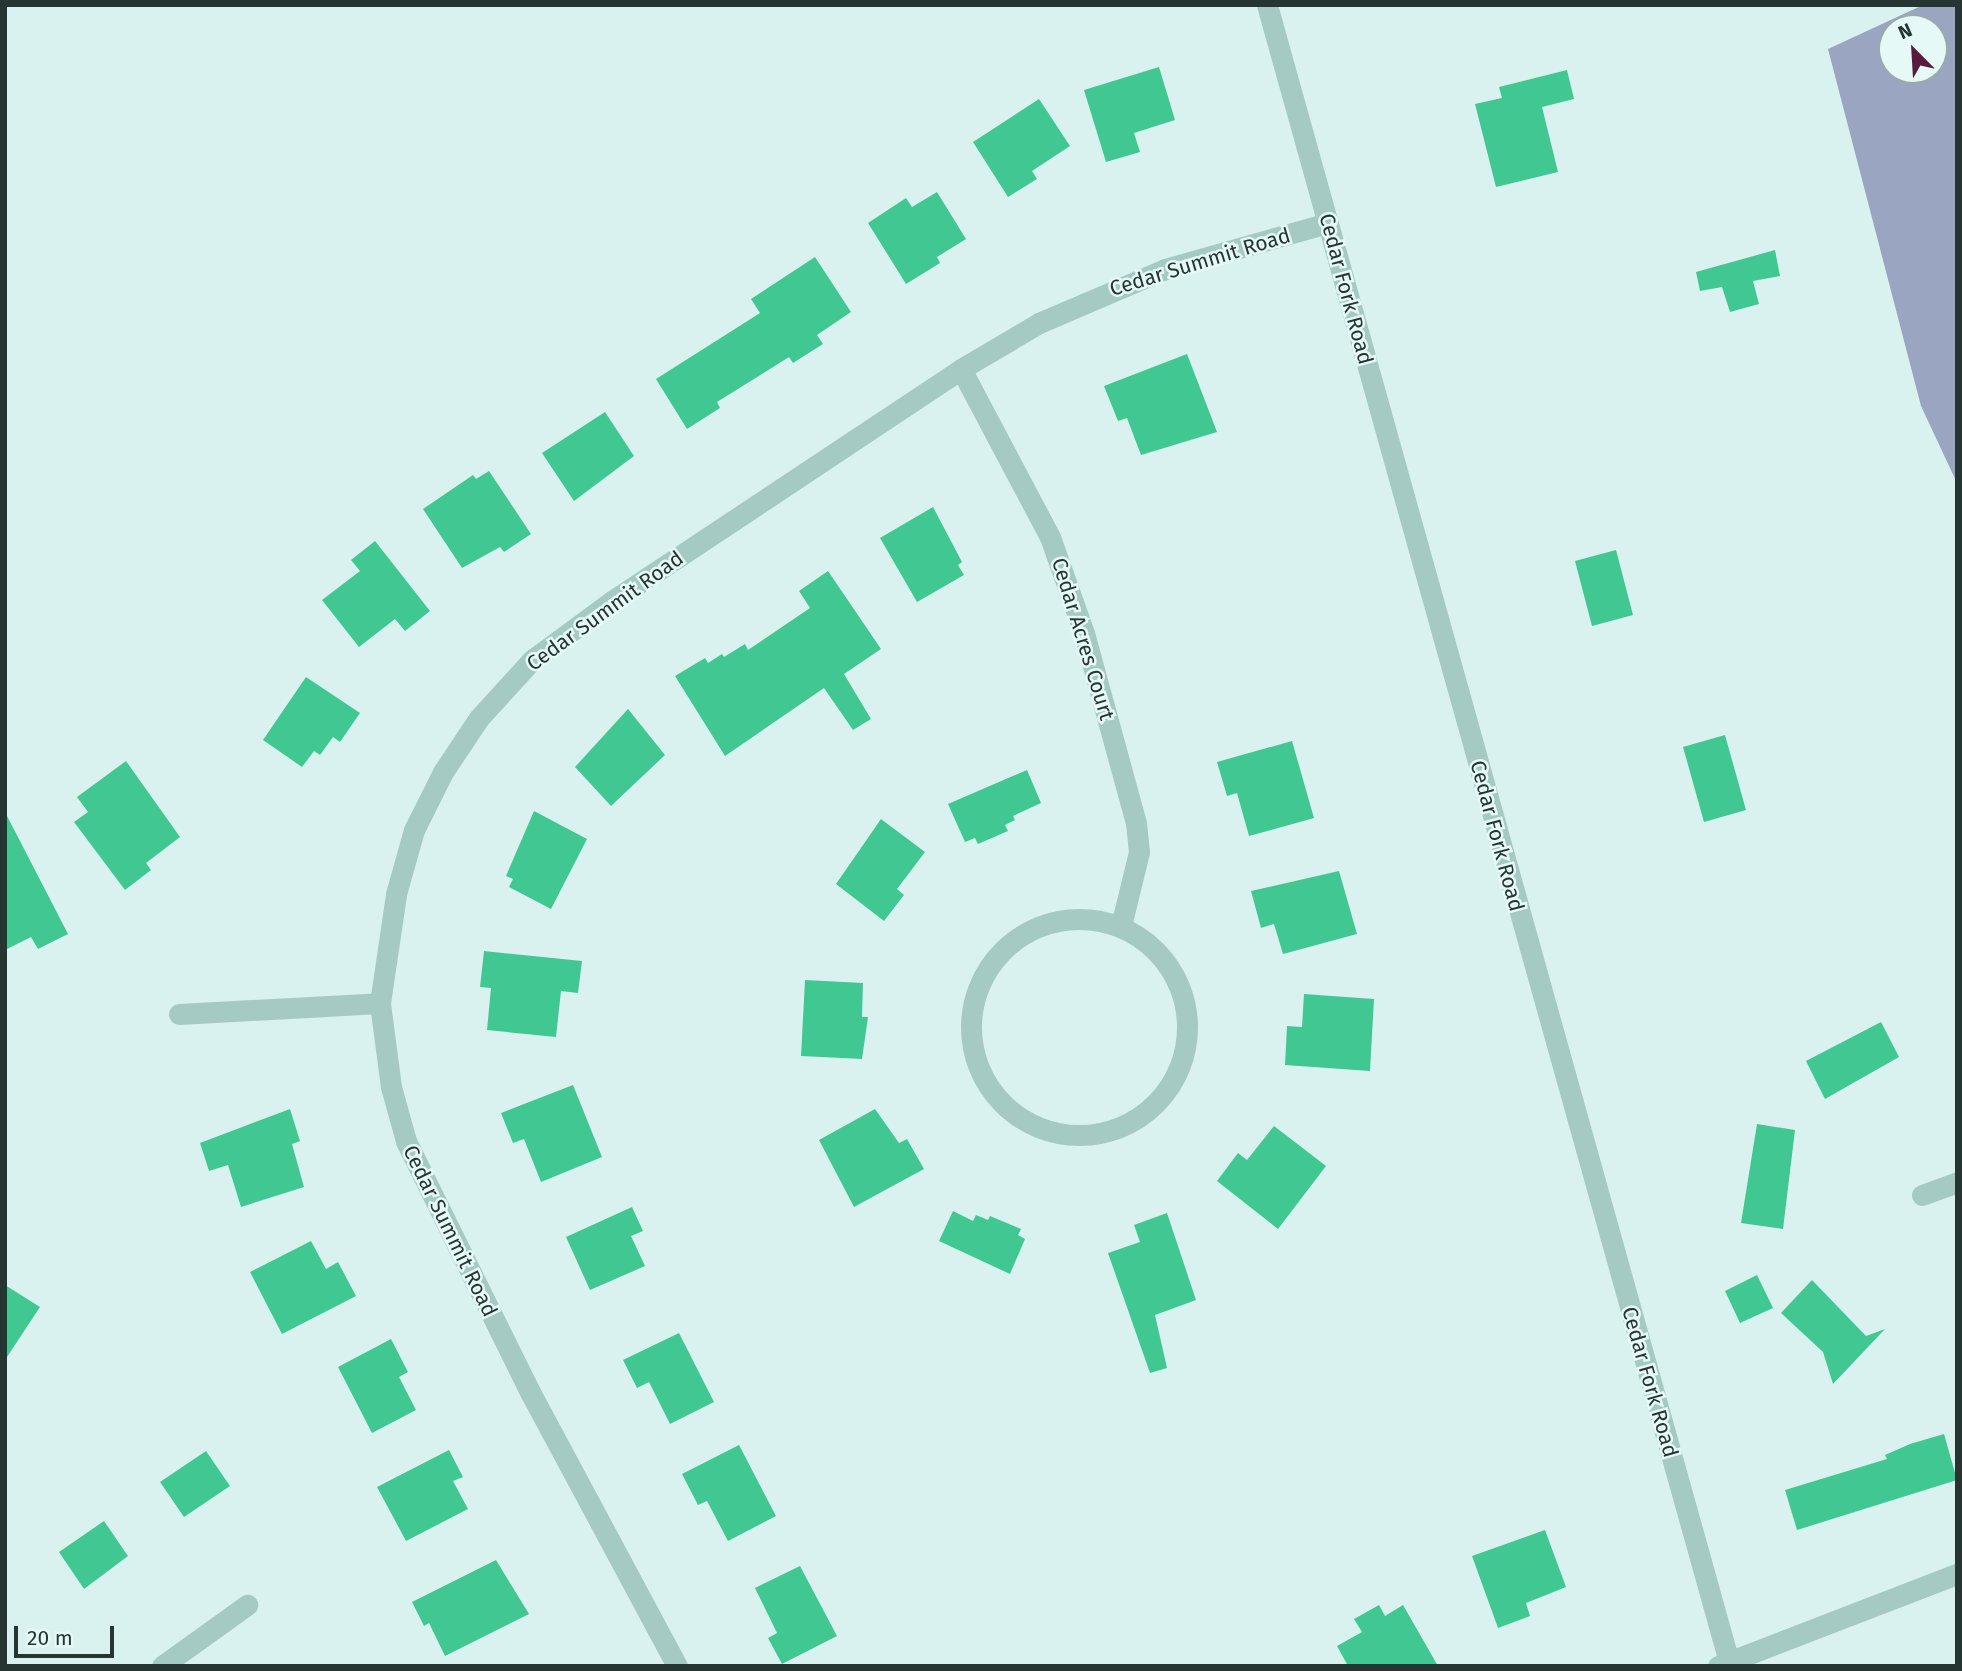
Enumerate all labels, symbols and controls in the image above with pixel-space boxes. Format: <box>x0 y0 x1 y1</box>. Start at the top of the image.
north arrow <box>1878 14 1948 84</box>
text: N <box>1895 18 1915 44</box>
street label: Cedar Fork Road <box>1314 211 1378 367</box>
street label: Cedar Summit Road <box>1107 223 1293 301</box>
street label: Cedar Summit Road <box>522 546 688 676</box>
street label: Cedar Acres Court <box>1046 555 1120 723</box>
street label: Cedar Fork Road <box>1465 758 1529 914</box>
street label: Cedar Summit Road <box>398 1141 502 1321</box>
street label: Cedar Fork Road <box>1617 1304 1683 1460</box>
scale bar <box>18 1612 117 1656</box>
text: 20 m <box>27 1625 73 1651</box>

